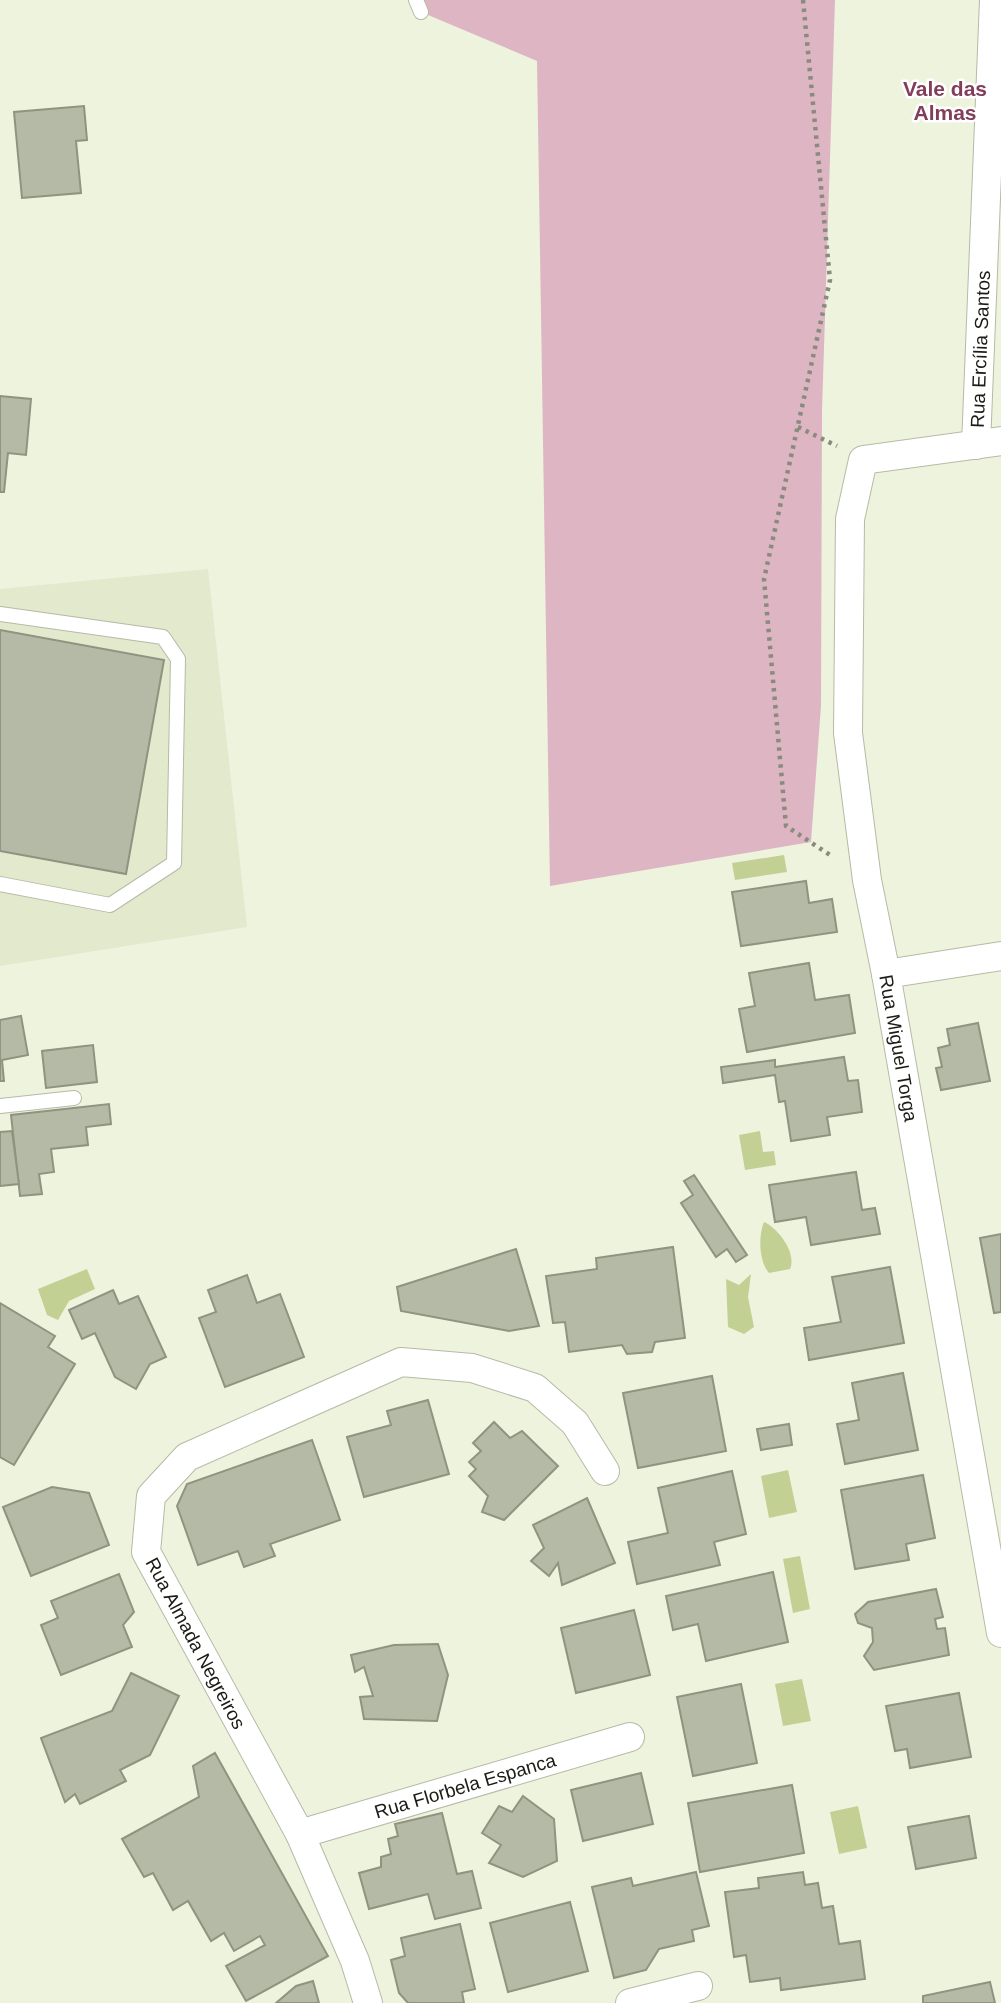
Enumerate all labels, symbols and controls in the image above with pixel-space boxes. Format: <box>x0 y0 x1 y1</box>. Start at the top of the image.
district label: Vale das Almas <box>903 77 987 124</box>
street label: Rua Ercília Santos <box>967 270 994 428</box>
street label: Rua Miguel Torga <box>875 973 922 1124</box>
street label: Rua Almada Negreiros <box>141 1554 250 1733</box>
street label: Rua Florbela Espanca <box>372 1749 559 1823</box>

